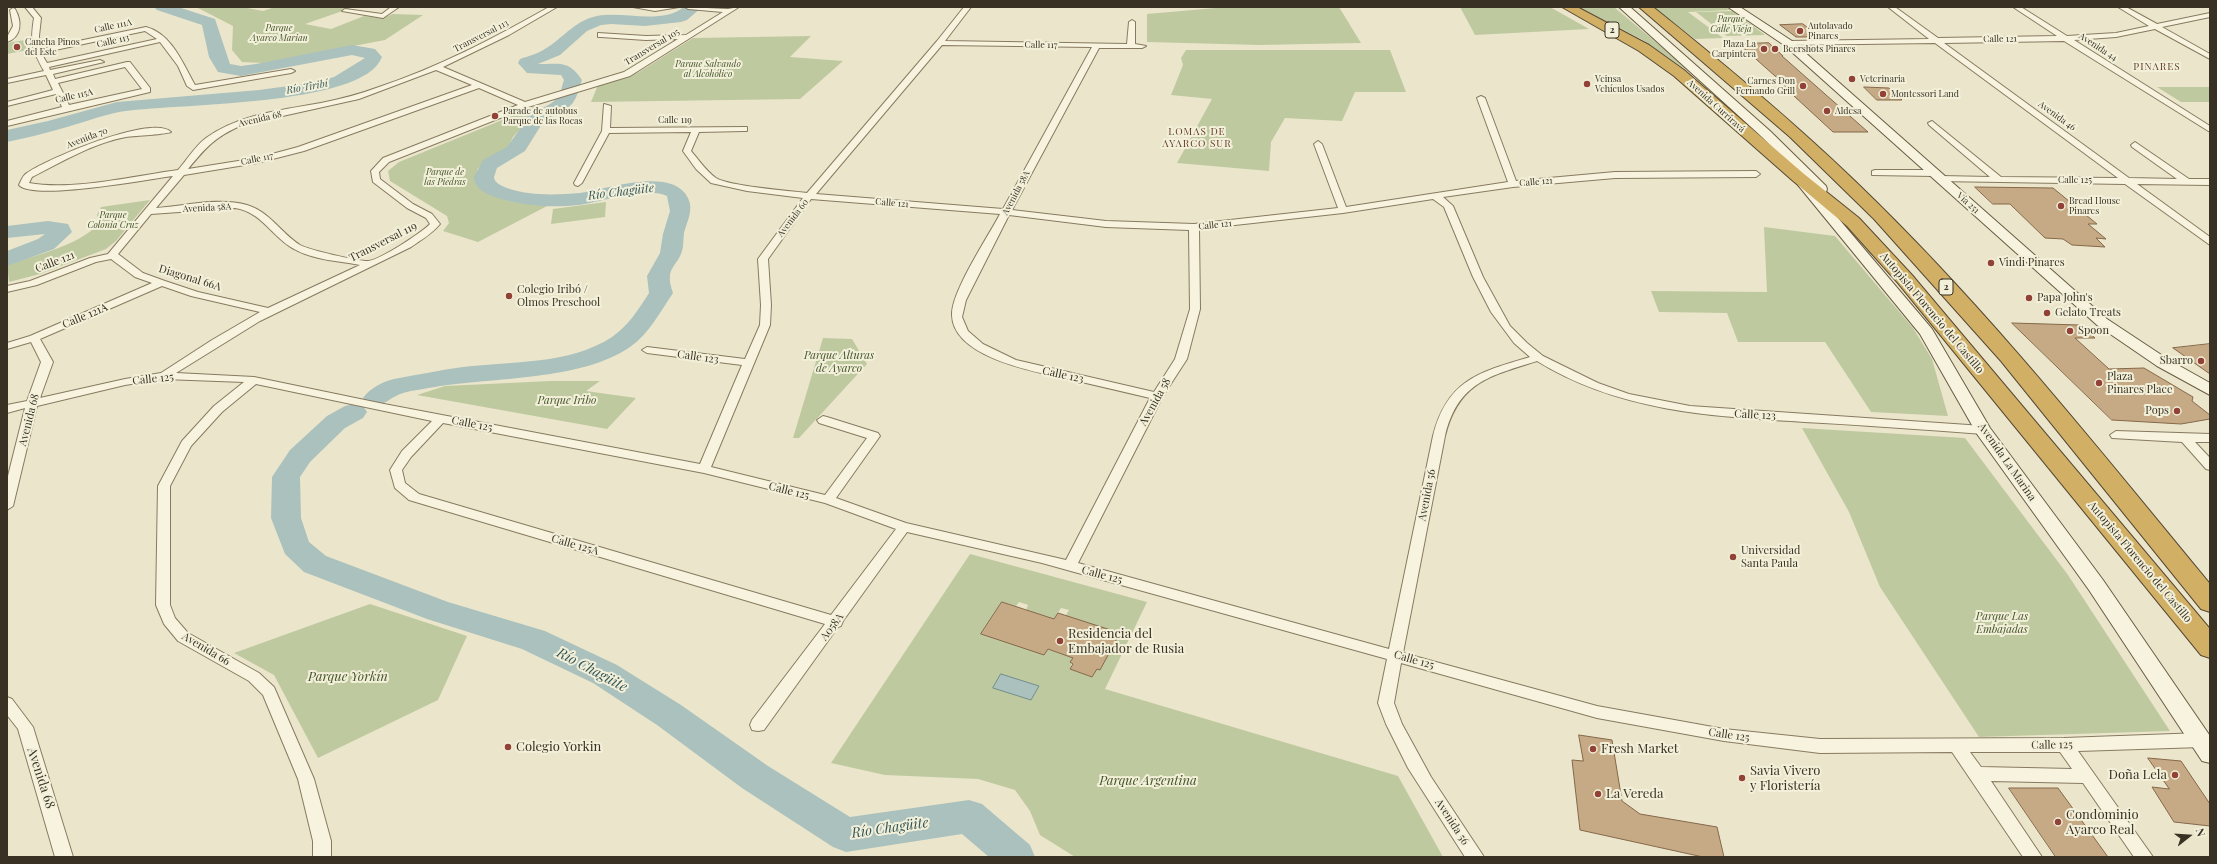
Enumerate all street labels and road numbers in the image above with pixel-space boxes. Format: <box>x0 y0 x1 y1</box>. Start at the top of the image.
street label: Calle 111A <box>93 17 133 35</box>
street label: Transversal 113 <box>452 18 510 54</box>
road number: 2 <box>1605 22 1619 38</box>
street label: Transversal 105 <box>623 26 681 68</box>
street label: Avenida 44 <box>2077 31 2119 63</box>
street label: Calle 113 <box>96 32 130 50</box>
street label: Calle 121 <box>1983 33 2017 45</box>
street label: Calle 117 <box>1024 39 1058 51</box>
street label: Avenida Curriravá <box>1685 77 1747 135</box>
street label: Calle 115A <box>54 86 94 106</box>
street label: Avenida 46 <box>2036 99 2078 133</box>
street label: Avenida 68 <box>237 109 283 129</box>
street label: Calle 119 <box>658 115 692 125</box>
street label: Avenida 70 <box>65 125 109 151</box>
street label: Calle 117 <box>240 151 274 167</box>
street label: Avenida 58A <box>1000 169 1032 217</box>
street label: Calle 121 <box>1519 175 1553 189</box>
street label: Calle 125 <box>2058 175 2092 185</box>
street label: Vía 251 <box>1955 190 1981 216</box>
street label: Calle 121 <box>875 196 909 210</box>
street label: Avenida 60 <box>775 197 811 239</box>
street label: Avenida 58A <box>182 201 232 215</box>
street label: Calle 121 <box>1198 218 1232 232</box>
street label: Transversal 119 <box>347 219 419 265</box>
street label: Calle 121 <box>34 249 76 275</box>
street label: Autopista Florencio del Castillo <box>1877 250 1987 376</box>
street label: Diagonal 66A <box>157 262 223 294</box>
road number: 2 <box>1939 279 1953 295</box>
street label: Calle 121A <box>60 301 110 331</box>
street label: Calle 123 <box>676 348 720 366</box>
street label: Calle 123 <box>1041 364 1085 386</box>
street label: Calle 125 <box>132 370 174 388</box>
street label: Avenida 58 <box>1137 376 1173 428</box>
street label: Avenida 68 <box>16 392 42 448</box>
street label: Calle 123 <box>1734 407 1776 423</box>
street label: Calle 125 <box>450 414 494 434</box>
street label: Avenida La Marina <box>1975 421 2039 503</box>
street label: Avenida 56 <box>1416 468 1438 522</box>
street label: Calle 125 <box>767 480 811 502</box>
street label: Autopista Florencio del Castillo <box>2085 499 2195 625</box>
street label: Calle 125A <box>550 532 600 558</box>
street label: Calle 125 <box>1080 563 1124 587</box>
street label: A058A <box>817 611 847 643</box>
street label: Avenida 66 <box>180 630 232 668</box>
street label: Calle 125 <box>1392 648 1436 672</box>
street label: Calle 125 <box>1708 726 1750 744</box>
street label: Calle 125 <box>2031 738 2073 752</box>
street label: Avenida 68 <box>24 745 58 811</box>
street label: Avenida 56 <box>1432 796 1472 848</box>

